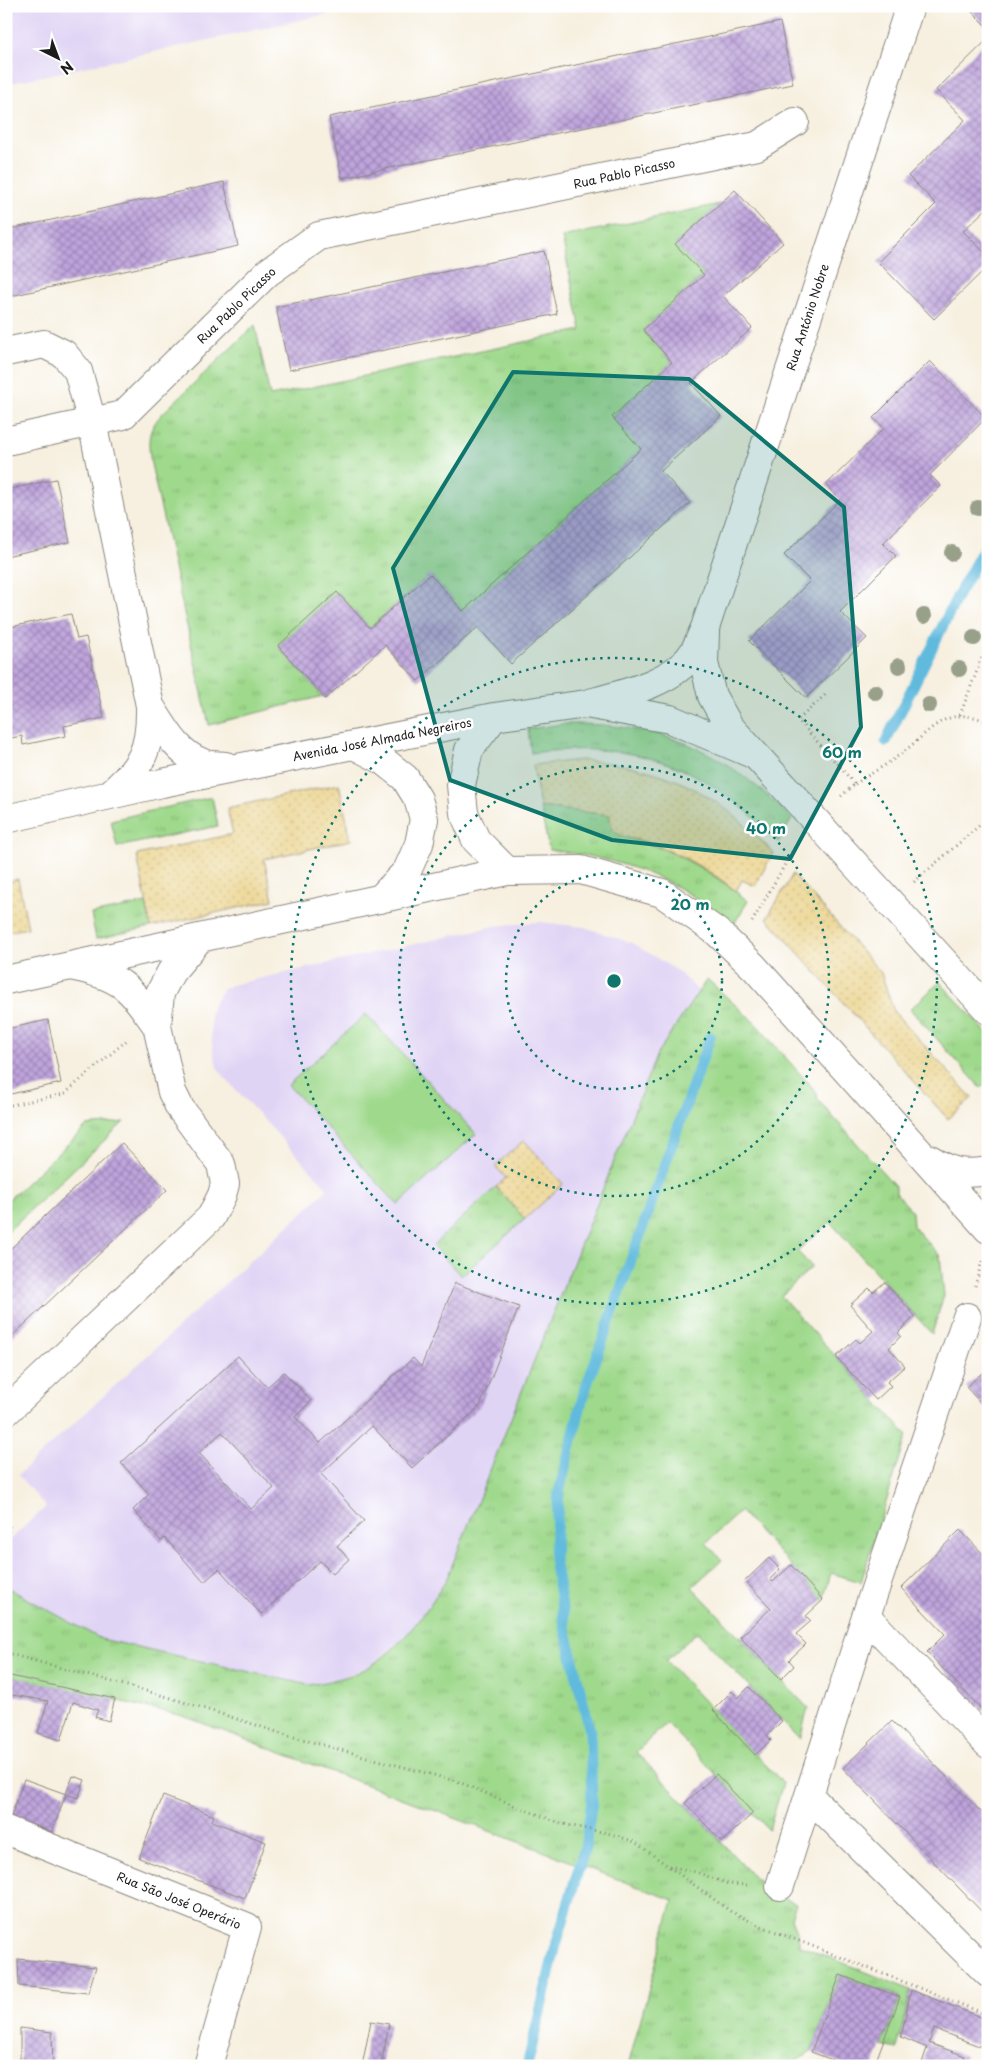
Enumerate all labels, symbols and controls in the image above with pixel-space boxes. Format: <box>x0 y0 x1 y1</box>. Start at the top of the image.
north arrow <box>32 32 82 82</box>
text: N <box>56 57 78 80</box>
street label: Rua Pablo Picasso <box>572 153 677 193</box>
street label: Rua António Nobre <box>781 261 833 373</box>
street label: Rua Pablo Picasso <box>193 262 280 347</box>
street label: Avenida José Almada Negreiros <box>291 713 473 765</box>
text: 60 m <box>822 740 862 763</box>
text: 40 m <box>746 816 786 839</box>
text: 20 m <box>671 892 709 915</box>
centre of rings <box>605 972 623 990</box>
street label: Rua São José Operário <box>114 1867 244 1933</box>

